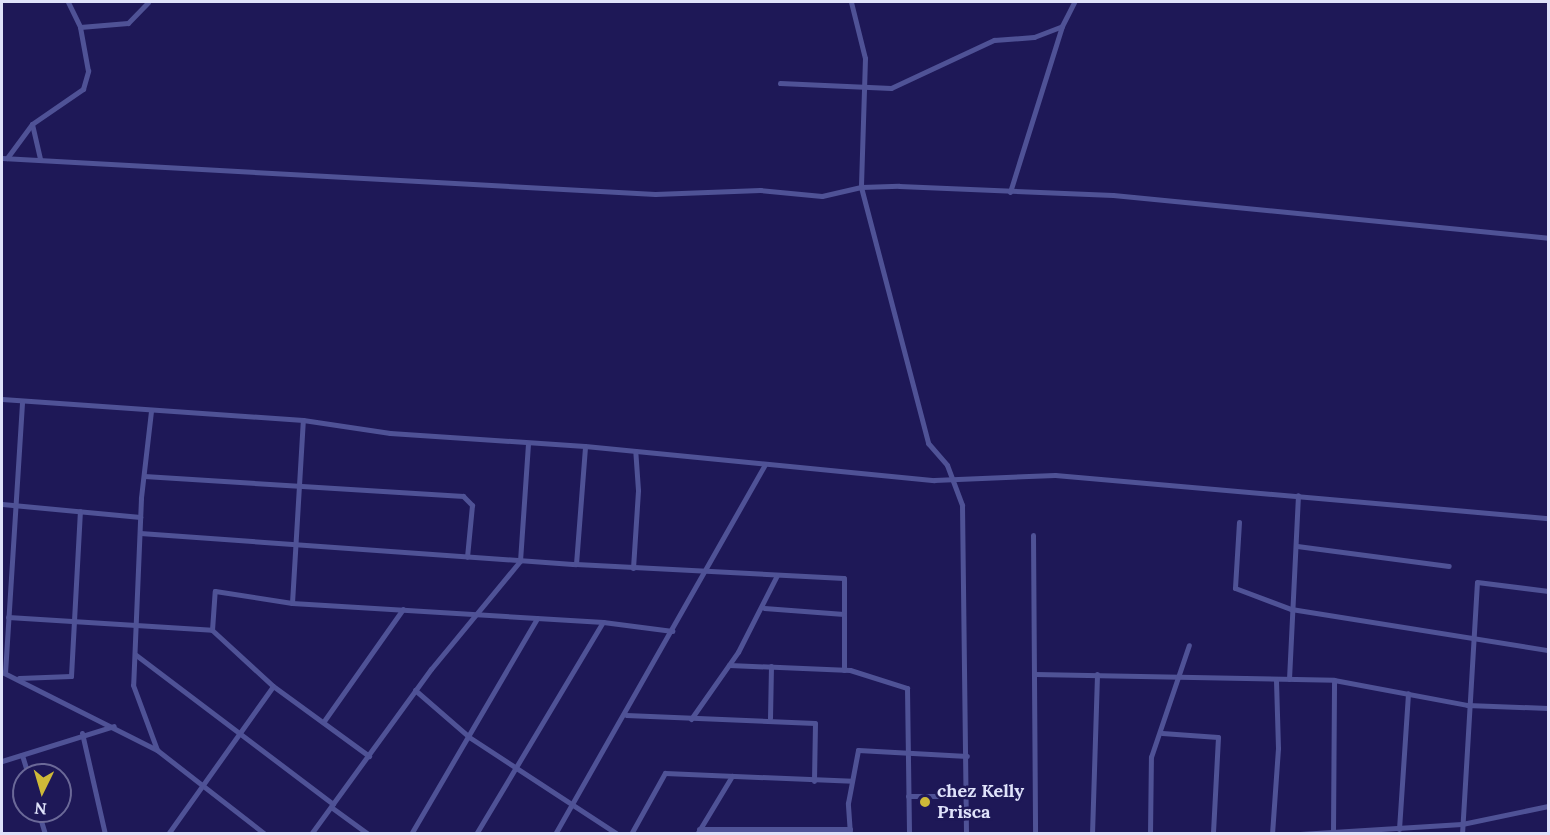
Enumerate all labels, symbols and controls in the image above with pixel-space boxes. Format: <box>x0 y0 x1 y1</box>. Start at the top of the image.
north arrow <box>12 763 72 823</box>
place label: chez Kelly Prisca <box>937 781 1024 824</box>
marker: chez Kelly Prisca <box>918 795 932 809</box>
text: N <box>34 798 48 819</box>

